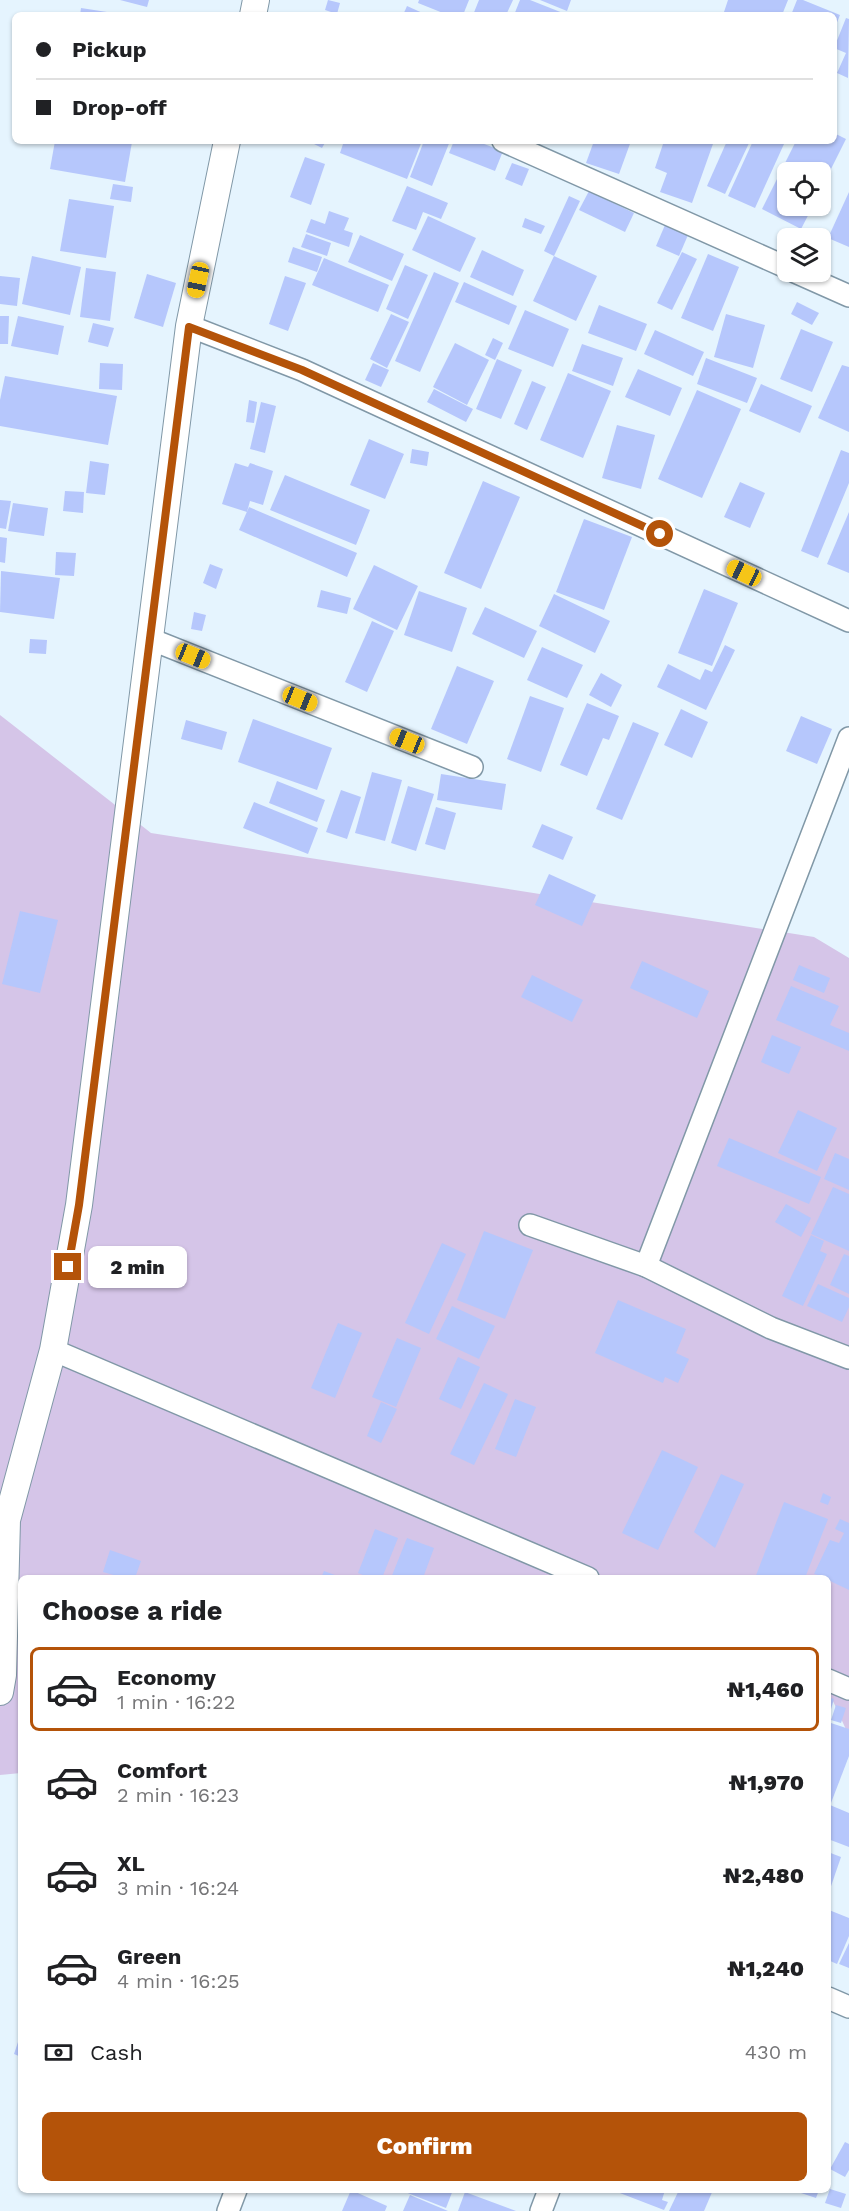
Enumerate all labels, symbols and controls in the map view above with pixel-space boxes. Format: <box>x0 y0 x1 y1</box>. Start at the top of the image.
text: Pickup <box>72 37 147 62</box>
text: Drop-off <box>72 95 167 120</box>
map controls <box>777 162 831 282</box>
button: locate <box>777 162 831 216</box>
button: layers <box>777 228 831 282</box>
car <box>185 261 211 299</box>
route start <box>646 520 673 547</box>
car <box>724 557 764 589</box>
car <box>173 641 213 671</box>
car <box>280 684 320 714</box>
car <box>387 726 427 756</box>
callout: 2 min <box>89 1246 188 1288</box>
route end <box>54 1253 81 1280</box>
text: 2 min <box>110 1255 165 1279</box>
text: Choose a ride <box>42 1595 222 1627</box>
icon: car <box>45 1662 99 1716</box>
text: Economy <box>117 1665 216 1690</box>
text: ₦1,460 <box>727 1677 804 1702</box>
text: 1 min · 16:22 <box>117 1690 235 1714</box>
icon: car <box>45 1755 99 1809</box>
text: Comfort <box>117 1758 207 1783</box>
text: ₦1,970 <box>729 1770 804 1795</box>
text: 2 min · 16:23 <box>117 1783 239 1807</box>
icon: car <box>45 1848 99 1902</box>
text: XL <box>117 1851 145 1876</box>
text: ₦2,480 <box>723 1863 804 1888</box>
text: 3 min · 16:24 <box>117 1876 239 1900</box>
icon: car <box>45 1941 99 1995</box>
text: Green <box>117 1944 181 1969</box>
text: ₦1,240 <box>727 1956 804 1981</box>
text: 4 min · 16:25 <box>117 1969 240 1993</box>
icon: cash <box>42 2036 75 2069</box>
text: Cash <box>90 2040 143 2065</box>
text: 430 m <box>745 2040 807 2064</box>
button: Confirm <box>42 2112 807 2181</box>

